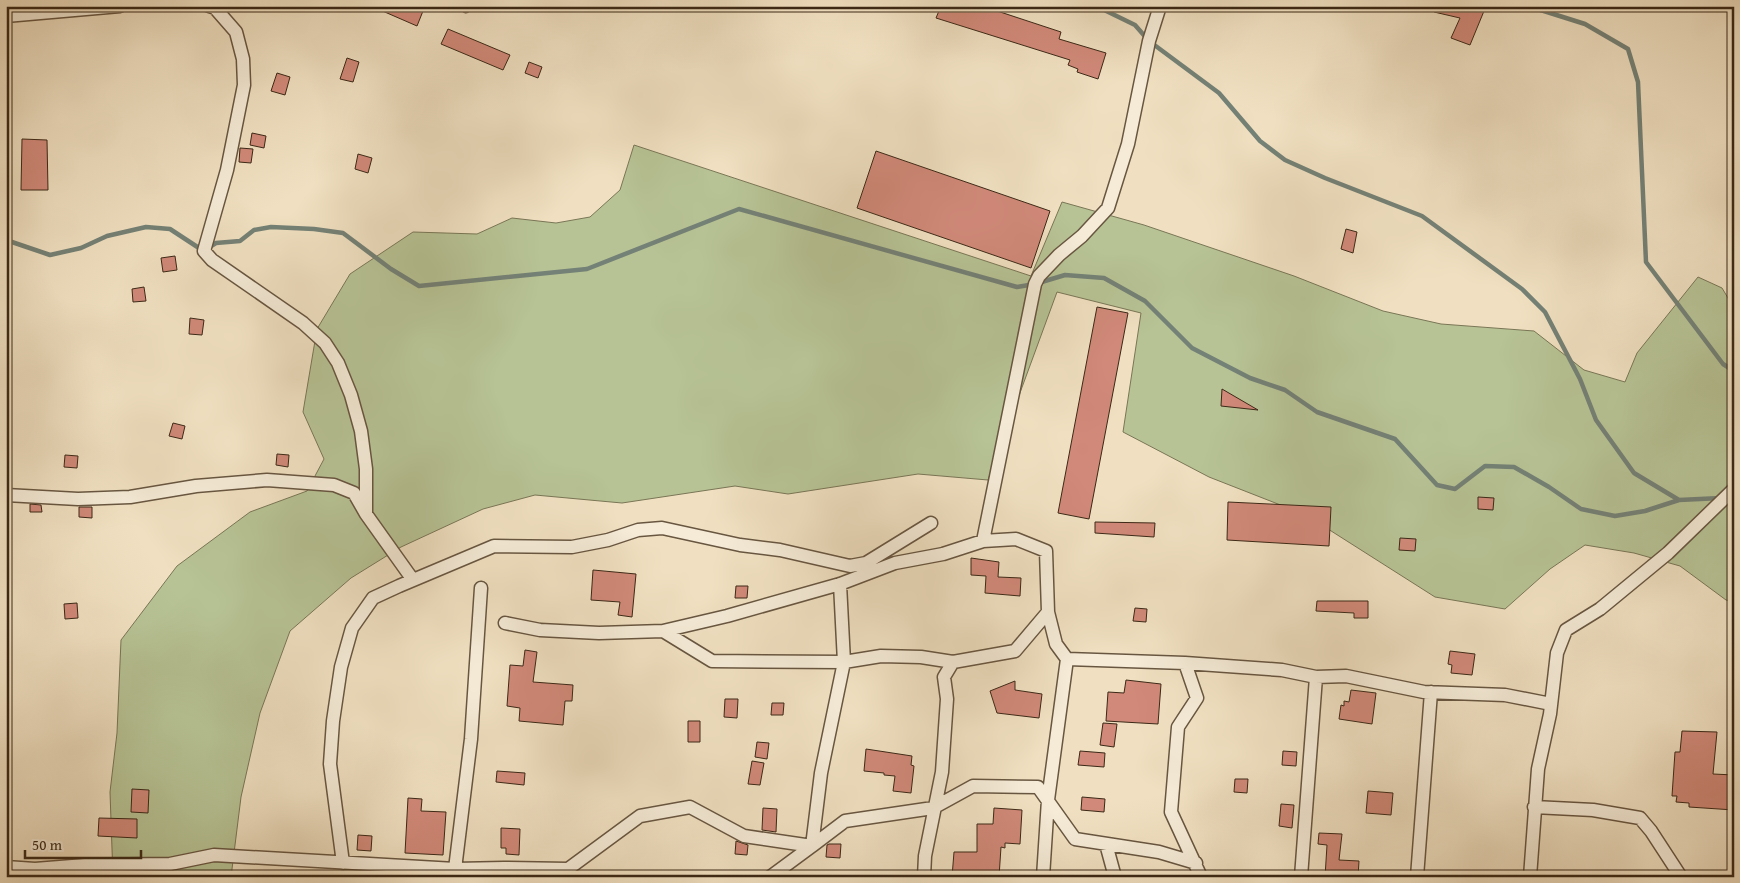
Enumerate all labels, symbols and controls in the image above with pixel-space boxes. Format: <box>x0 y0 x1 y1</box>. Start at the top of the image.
scale bar <box>25 828 141 860</box>
text: 50 m <box>32 834 63 855</box>

